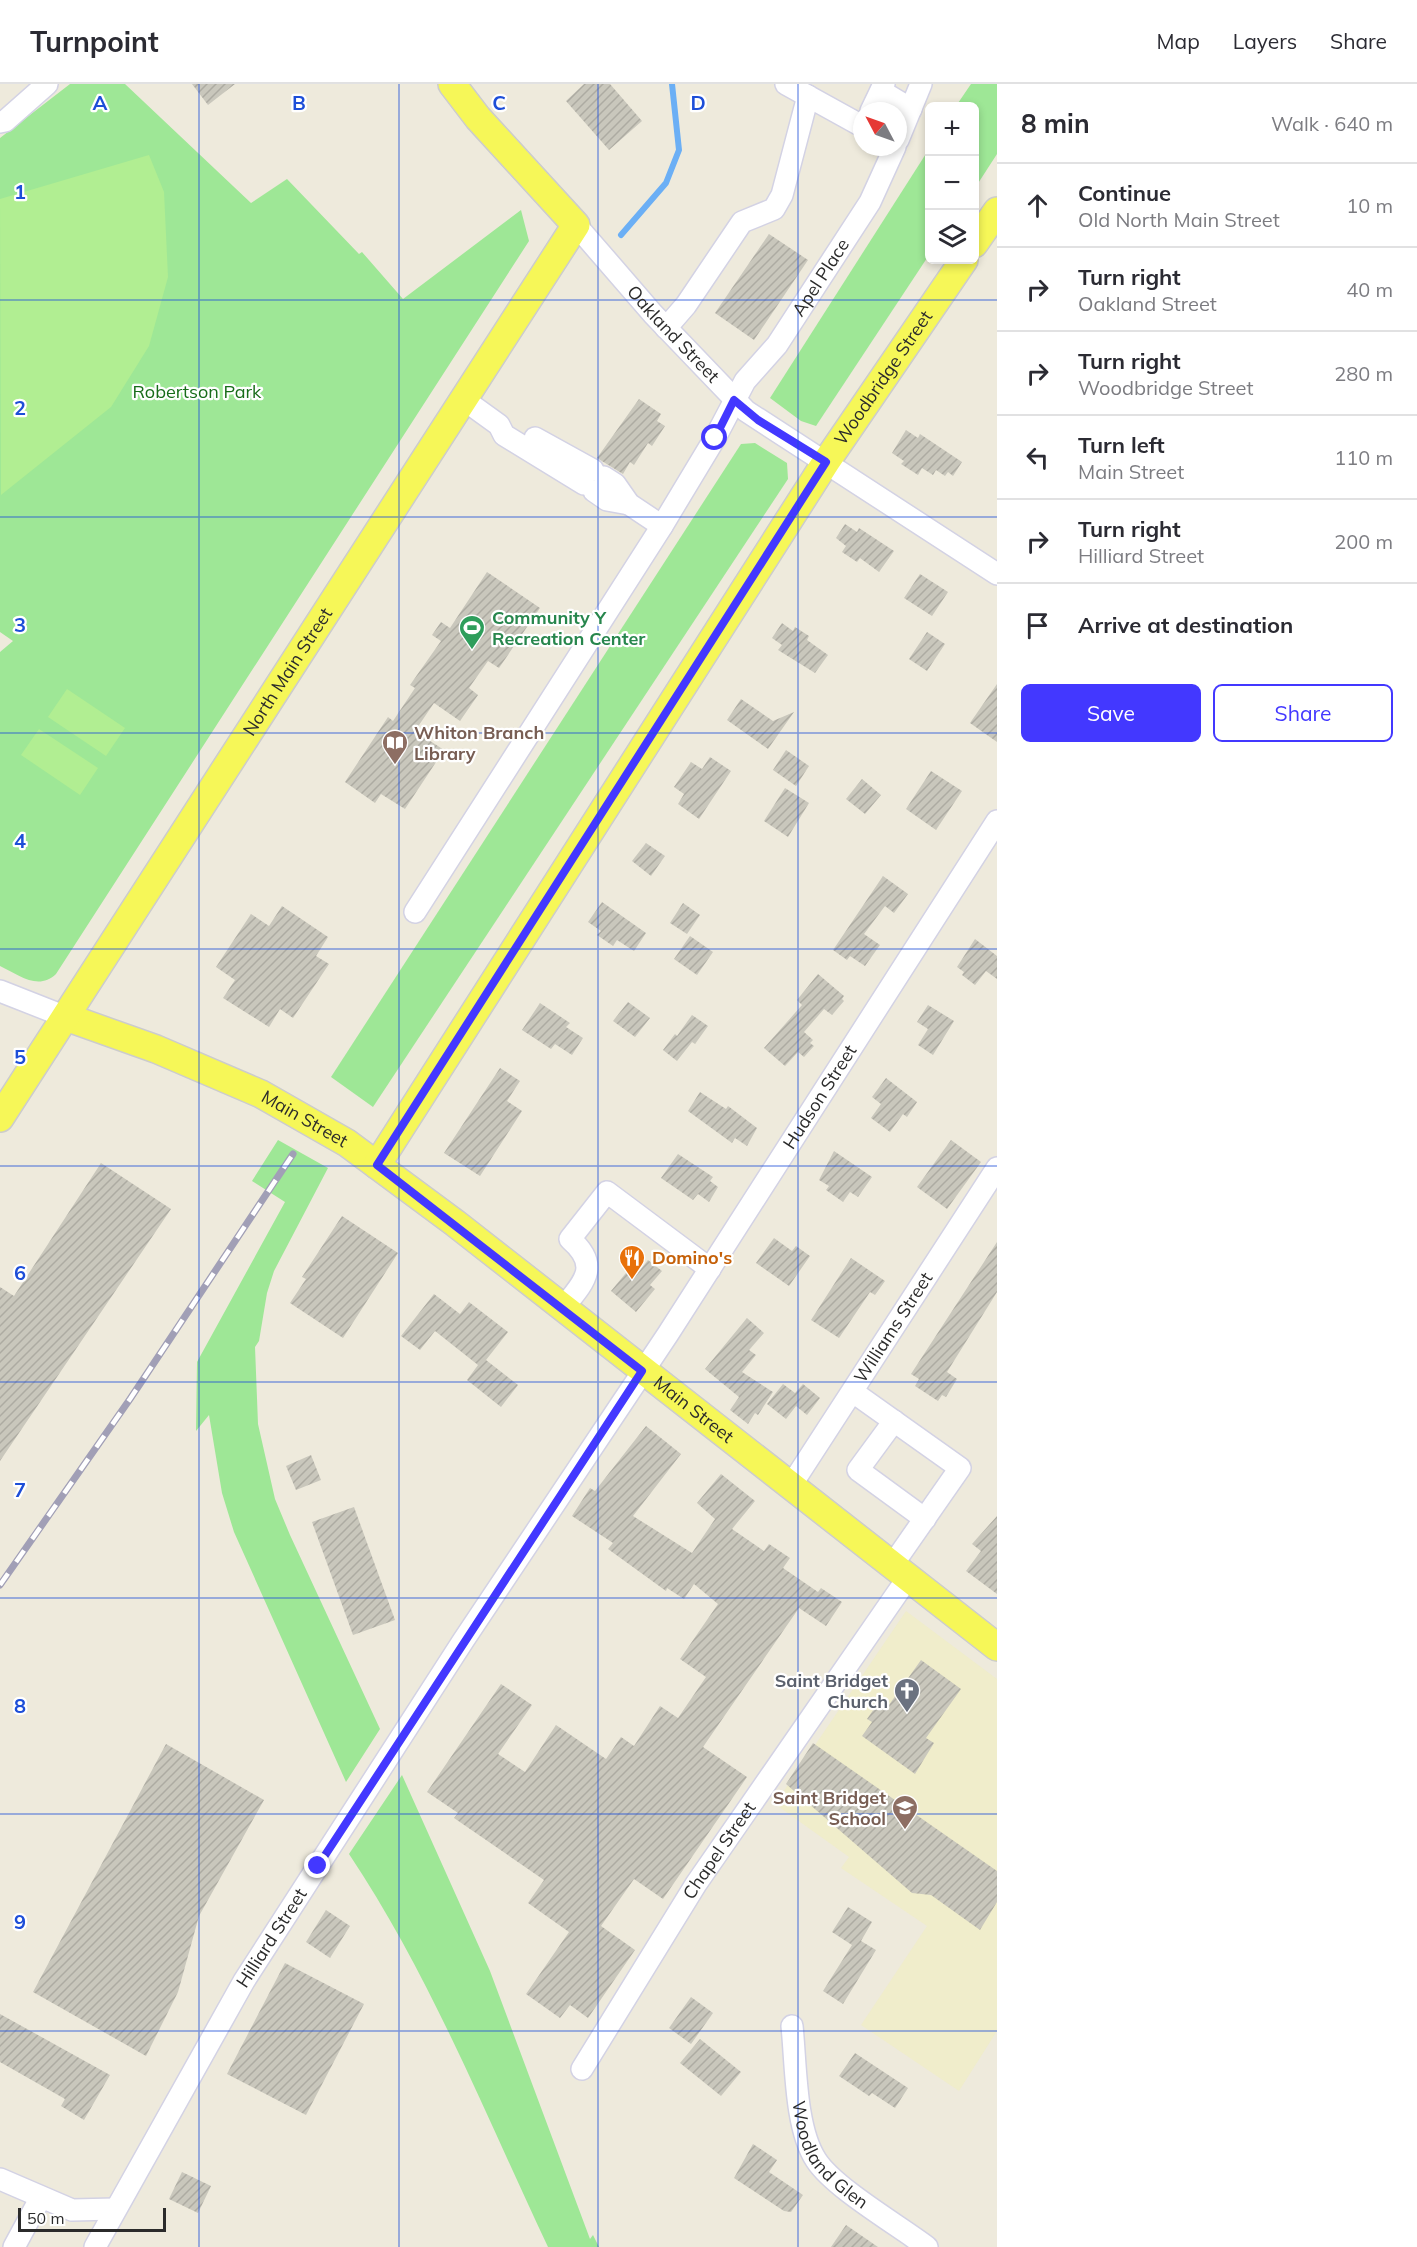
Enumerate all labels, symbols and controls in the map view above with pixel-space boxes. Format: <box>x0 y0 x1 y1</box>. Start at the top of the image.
text: Turnpoint <box>30 24 159 59</box>
text: Map <box>1157 28 1200 54</box>
text: Layers <box>1233 28 1297 54</box>
text: Share <box>1330 28 1387 54</box>
text: A <box>93 90 108 115</box>
text: B <box>292 90 306 115</box>
text: C <box>492 90 506 115</box>
text: D <box>690 90 706 115</box>
north arrow <box>853 102 907 156</box>
map controls <box>925 102 979 264</box>
button: + <box>925 102 979 156</box>
text: 8 min <box>1021 107 1090 140</box>
text: Walk · 640 m <box>1271 111 1393 136</box>
button: − <box>925 156 979 210</box>
text: 1 <box>14 179 26 204</box>
text: Continue <box>1078 179 1171 207</box>
icon: ahead <box>1021 189 1054 222</box>
text: 10 m <box>1346 193 1393 218</box>
text: Old North Main Street <box>1078 207 1280 232</box>
button: layers <box>925 210 979 264</box>
street label: Apel Place <box>787 234 854 321</box>
text: Turn right <box>1078 263 1181 291</box>
icon: right <box>1021 273 1054 306</box>
text: 40 m <box>1346 277 1393 302</box>
street label: Oakland Street <box>622 280 725 387</box>
text: Oakland Street <box>1078 291 1217 316</box>
street label: Woodbridge Street <box>829 306 937 449</box>
text: Turn right <box>1078 347 1181 375</box>
icon: right <box>1021 357 1054 390</box>
text: 280 m <box>1334 361 1393 386</box>
text: Woodbridge Street <box>1078 375 1253 400</box>
park label: Robertson Park <box>133 380 262 403</box>
text: 2 <box>14 395 26 420</box>
route start <box>701 424 727 450</box>
text: Turn left <box>1078 431 1165 459</box>
icon: left <box>1021 441 1054 474</box>
text: 110 m <box>1334 445 1393 470</box>
text: Main Street <box>1078 459 1184 484</box>
text: Turn right <box>1078 515 1181 543</box>
icon: right <box>1021 525 1054 558</box>
text: 200 m <box>1334 529 1393 554</box>
text: Hilliard Street <box>1078 543 1204 568</box>
street label: North Main Street <box>238 603 337 740</box>
place label: Community Y Recreation Center <box>492 606 646 650</box>
icon: arrive <box>1021 609 1054 642</box>
text: Arrive at destination <box>1078 611 1293 639</box>
text: 3 <box>14 612 26 637</box>
sports icon: Community Y Recreation Center <box>457 613 487 651</box>
button: Save <box>1021 684 1201 742</box>
button: Share <box>1213 684 1393 742</box>
place label: Whiton Branch Library <box>414 721 544 765</box>
library icon: Whiton Branch Library <box>380 728 410 766</box>
text: 4 <box>14 828 26 853</box>
street label: Hudson Street <box>778 1040 861 1153</box>
text: 5 <box>14 1044 26 1069</box>
street label: Main Street <box>258 1085 352 1152</box>
restaurant icon: Domino's <box>617 1243 647 1281</box>
place label: Domino's <box>652 1246 732 1269</box>
text: 6 <box>14 1260 26 1285</box>
street label: Williams Street <box>849 1268 937 1387</box>
street label: Main Street <box>649 1371 739 1448</box>
text: 7 <box>14 1477 26 1502</box>
place label: Saint Bridget Church <box>775 1669 888 1713</box>
church icon: Saint Bridget Church <box>892 1676 922 1714</box>
text: 8 <box>14 1693 26 1718</box>
place label: Saint Bridget School <box>773 1786 886 1830</box>
school or university icon: Saint Bridget School <box>890 1793 920 1831</box>
street label: Chapel Street <box>677 1797 760 1903</box>
route end <box>304 1852 330 1878</box>
street label: Hilliard Street <box>231 1884 312 1992</box>
text: 9 <box>14 1909 26 1934</box>
street label: Woodland Glen <box>787 2099 873 2214</box>
scale bar <box>18 2205 166 2232</box>
text: 50 m <box>27 2208 64 2228</box>

